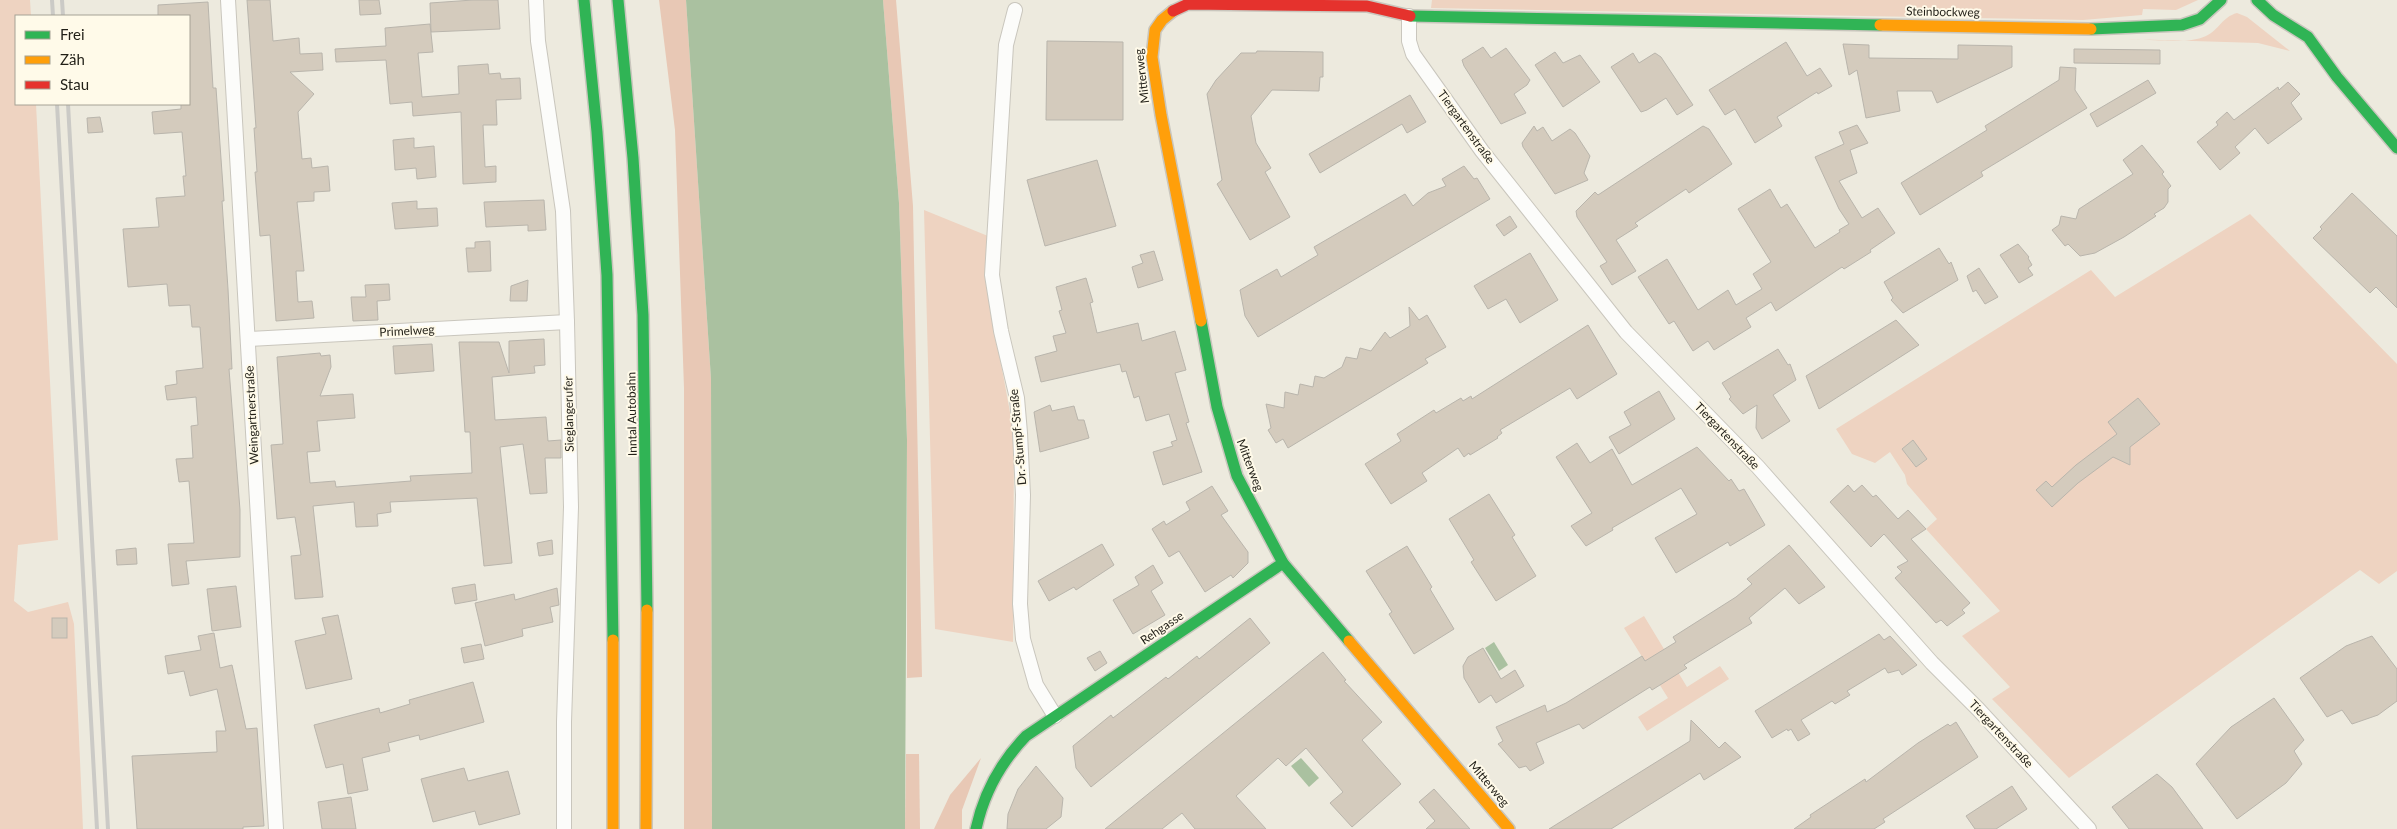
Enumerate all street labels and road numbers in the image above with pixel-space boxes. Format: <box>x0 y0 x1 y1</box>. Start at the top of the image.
street label: Steinbockweg <box>1906 3 1980 20</box>
street label: Mitterweg <box>1131 48 1152 104</box>
street label: Tiergartenstraße <box>1435 87 1498 166</box>
street label: Primelweg <box>379 322 435 339</box>
street label: Weingartnerstraße <box>241 365 262 465</box>
street label: Inntal Autobahn <box>623 372 640 456</box>
street label: Sieglangerufer <box>560 375 577 452</box>
street label: Dr.-Stumpf-Straße <box>1006 388 1029 486</box>
street label: Tiergartenstraße <box>1692 399 1763 472</box>
street label: Mitterweg <box>1234 437 1267 493</box>
street label: Rehgasse <box>1137 608 1186 648</box>
street label: Tiergartenstraße <box>1966 697 2037 771</box>
street label: Mitterweg <box>1466 758 1513 809</box>

